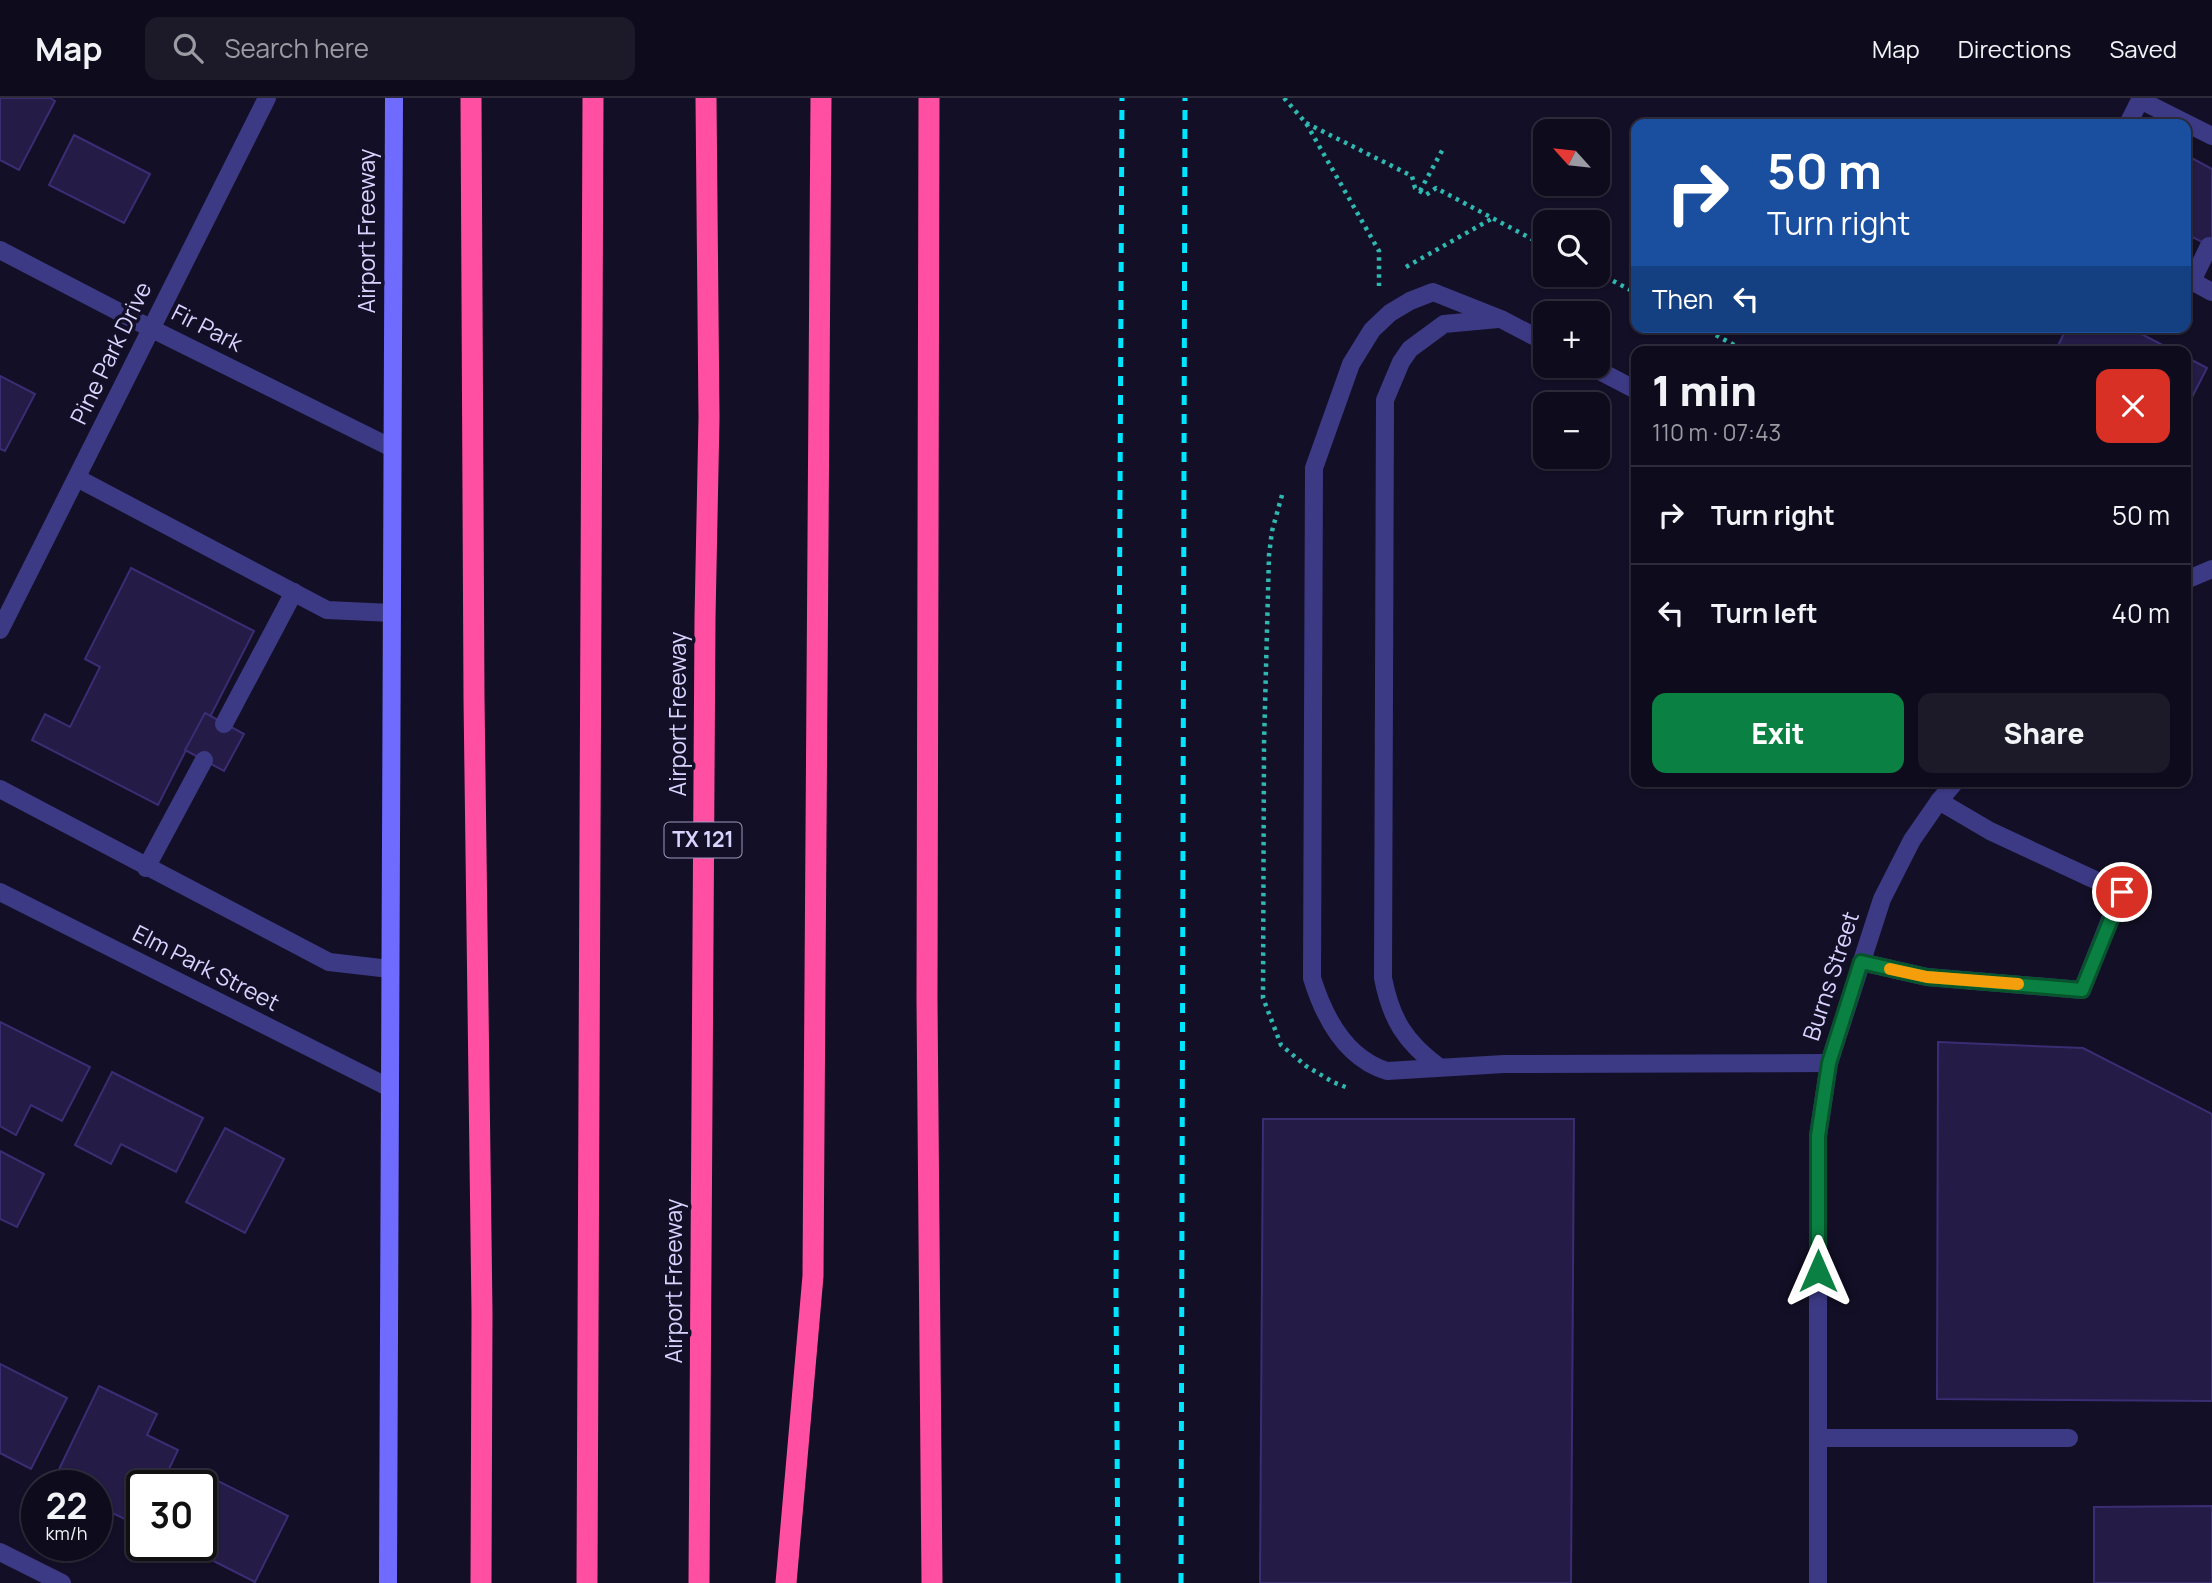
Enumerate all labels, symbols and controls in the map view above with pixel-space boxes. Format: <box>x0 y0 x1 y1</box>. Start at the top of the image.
search box <box>145 17 635 80</box>
text: Map <box>35 26 103 71</box>
icon: search <box>169 29 207 67</box>
text: Search here <box>225 30 369 66</box>
text: Map <box>1872 32 1920 65</box>
text: Directions <box>1958 32 2071 65</box>
text: Saved <box>2109 32 2177 65</box>
north arrow <box>1533 119 1610 196</box>
map controls <box>1533 119 1610 469</box>
text: 50 m <box>1767 137 1882 204</box>
icon: right <box>1652 147 1743 238</box>
street label: Airport Freeway <box>350 149 382 313</box>
text: Turn right <box>1767 201 1910 245</box>
button: search <box>1533 210 1610 287</box>
street label: Pine Park Drive <box>62 276 158 429</box>
icon: left <box>1727 280 1765 318</box>
text: Then <box>1652 281 1713 317</box>
street label: Fir Park <box>166 296 249 359</box>
button: + <box>1533 301 1610 378</box>
text: 1 min <box>1652 361 1757 419</box>
button: close <box>2096 369 2170 443</box>
button: − <box>1533 392 1610 469</box>
text: 110 m · 07:43 <box>1652 416 1781 448</box>
icon: right <box>1652 496 1690 534</box>
text: Turn right <box>1711 497 1835 533</box>
text: 50 m <box>2112 497 2170 533</box>
icon: left <box>1652 594 1690 632</box>
text: Turn left <box>1711 595 1818 631</box>
text: 40 m <box>2112 595 2170 631</box>
street label: Airport Freeway <box>661 632 693 796</box>
button: Exit <box>1652 693 1904 773</box>
button: Share <box>1918 693 2170 773</box>
road number: TX 121 <box>664 822 742 858</box>
pin <box>2092 862 2152 922</box>
icon: arrive <box>2103 873 2141 911</box>
street label: Burns Street <box>1794 907 1866 1044</box>
street label: Elm Park Street <box>128 916 285 1018</box>
street label: Airport Freeway <box>657 1199 689 1363</box>
position arrow <box>1781 1234 1855 1308</box>
speed limit sign: 30 <box>126 1470 217 1561</box>
text: 22 <box>46 1482 87 1530</box>
text: km/h <box>46 1521 87 1545</box>

